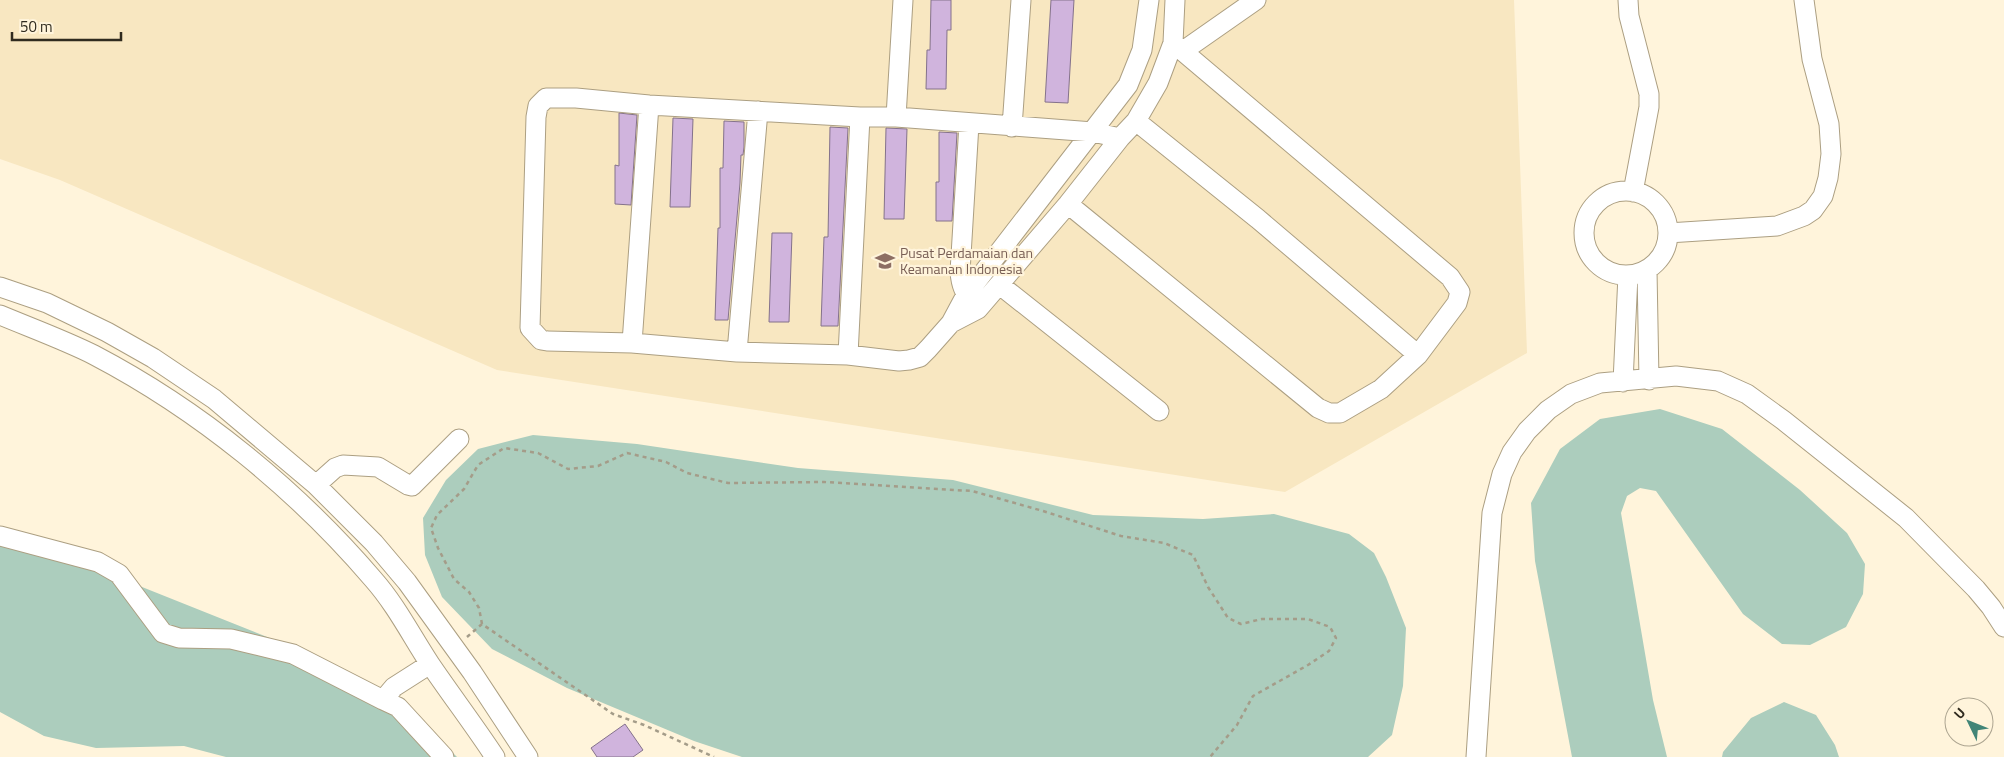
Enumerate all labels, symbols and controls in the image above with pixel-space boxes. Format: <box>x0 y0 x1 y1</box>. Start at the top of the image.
scale bar <box>12 10 121 42</box>
text: 50 m <box>20 15 53 38</box>
place label: Pusat Perdamaian dan Keamanan Indonesia <box>900 242 1033 279</box>
school or university icon: Pusat Perdamaian dan Keamanan Indonesia <box>874 250 896 272</box>
north arrow <box>1944 697 1994 747</box>
text: U <box>1948 702 1970 723</box>

